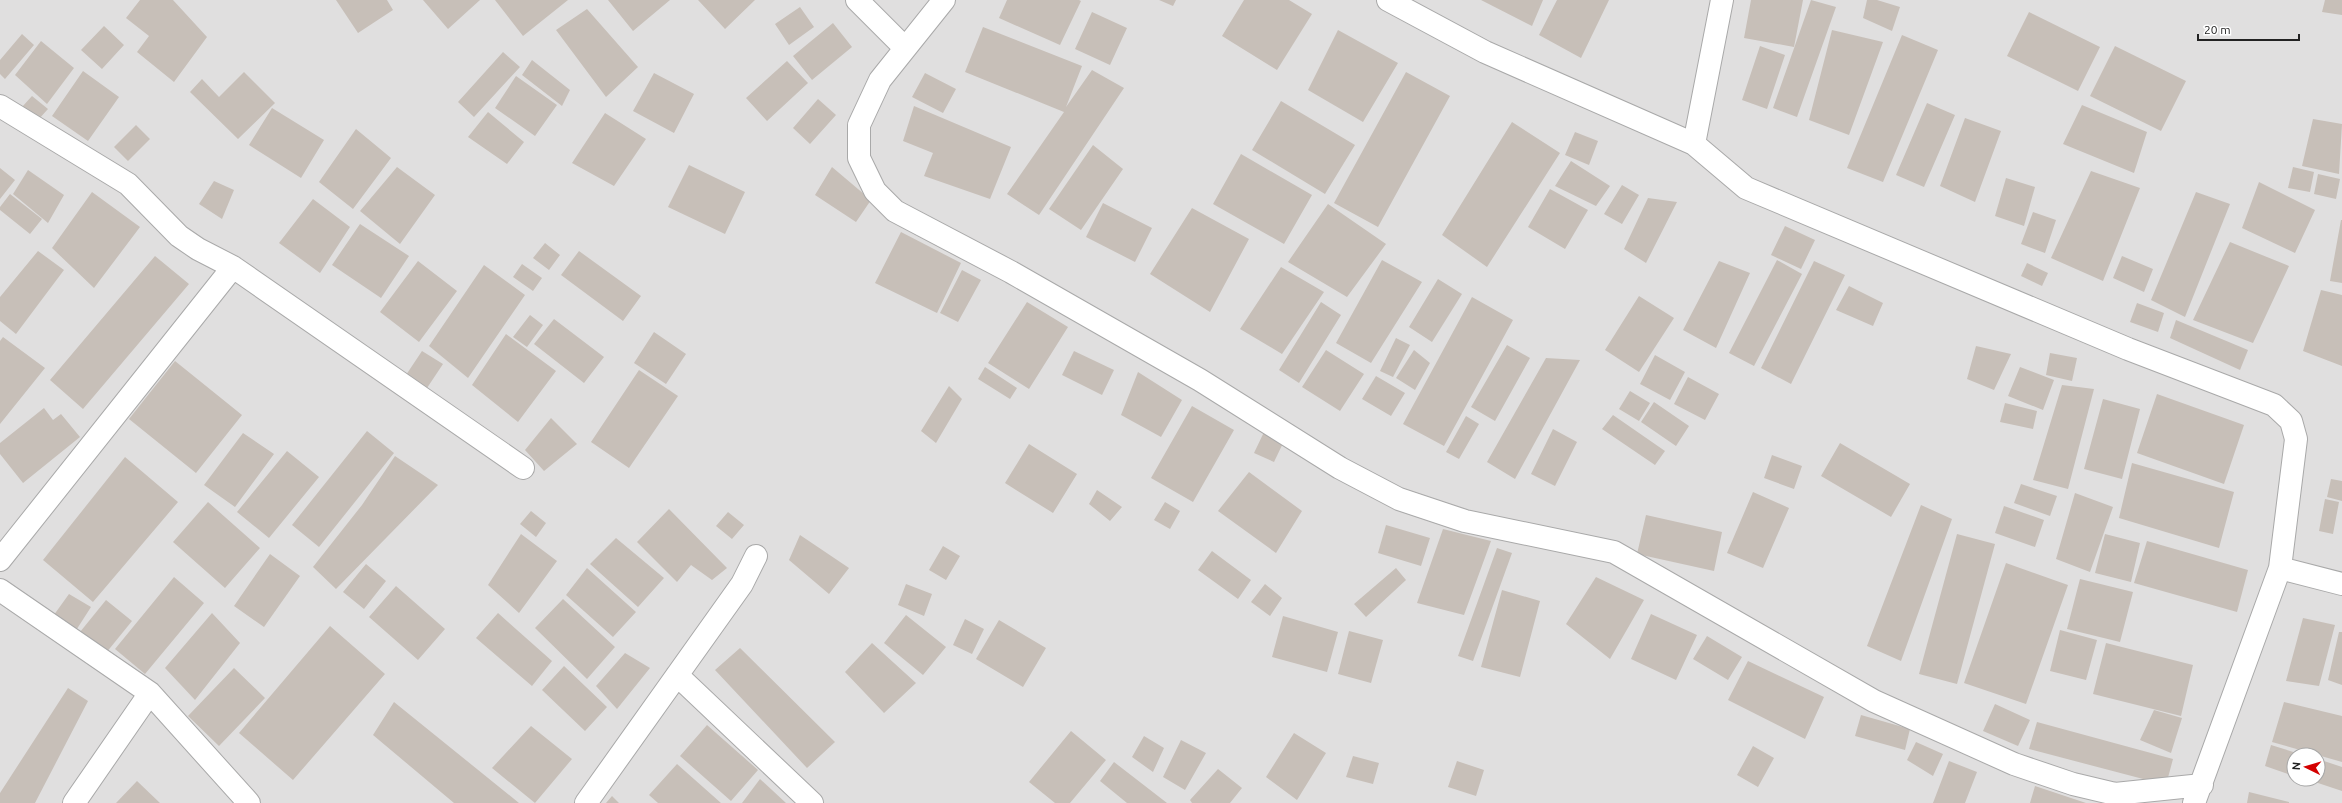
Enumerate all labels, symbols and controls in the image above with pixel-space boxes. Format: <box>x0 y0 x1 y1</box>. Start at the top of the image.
scale bar <box>2198 16 2299 42</box>
text: 20 m <box>2204 23 2231 36</box>
north arrow <box>2286 747 2326 787</box>
text: N <box>2290 762 2302 771</box>

